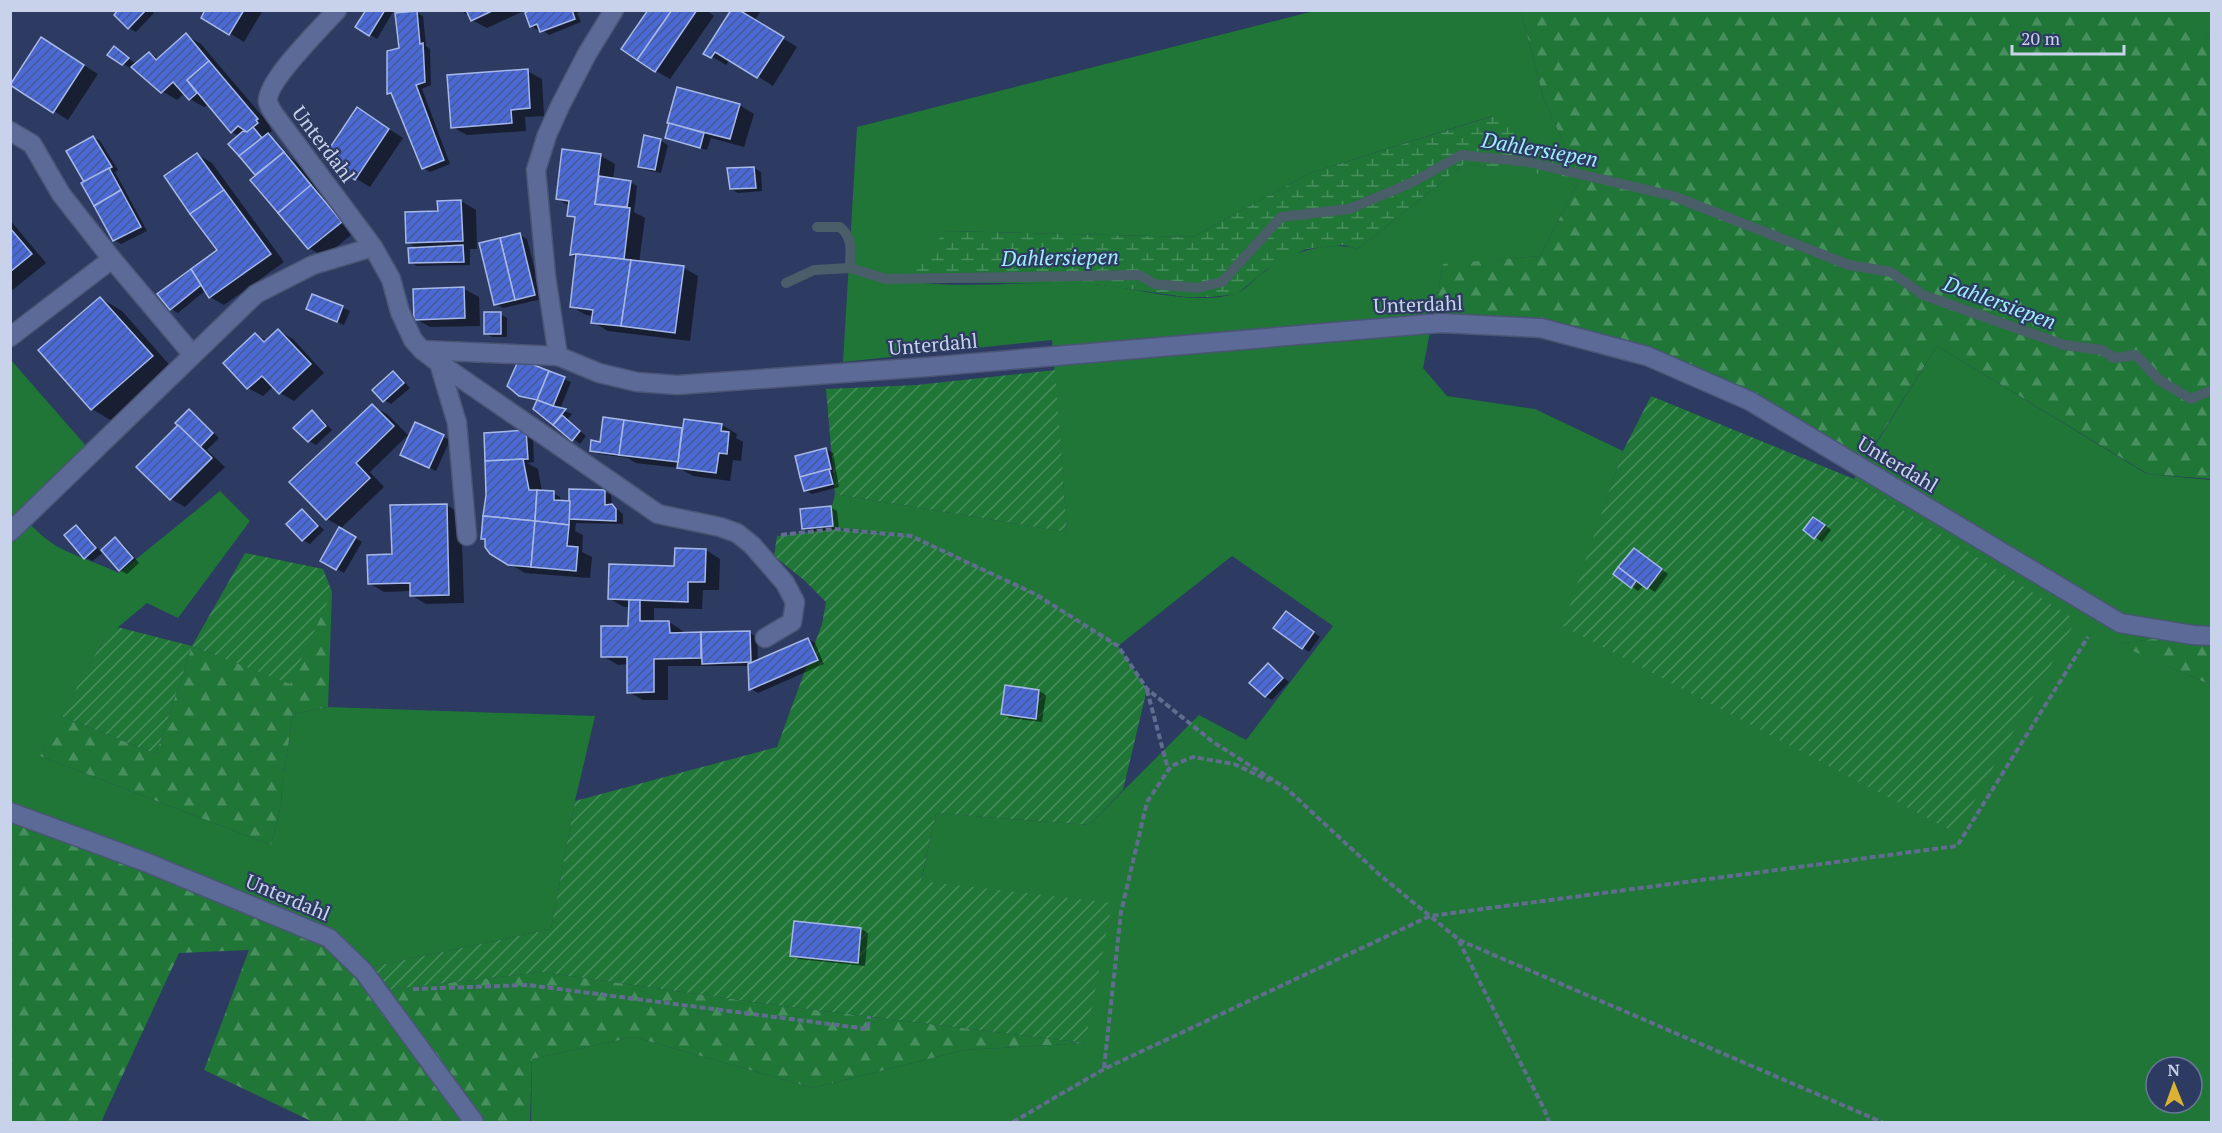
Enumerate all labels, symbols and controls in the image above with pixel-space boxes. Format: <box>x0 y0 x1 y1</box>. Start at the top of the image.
scale bar <box>2012 18 2124 56</box>
text: 20 m <box>2021 26 2061 50</box>
street label: Unterdahl <box>286 100 362 188</box>
water label: Dahlersiepen <box>1479 125 1600 173</box>
water label: Dahlersiepen <box>1000 242 1119 272</box>
water label: Dahlersiepen <box>1939 268 2060 335</box>
street label: Unterdahl <box>1373 289 1463 319</box>
street label: Unterdahl <box>887 327 979 361</box>
street label: Unterdahl <box>1853 429 1943 499</box>
street label: Unterdahl <box>242 867 334 927</box>
north arrow <box>2144 1055 2204 1115</box>
text: N <box>2167 1059 2180 1081</box>

